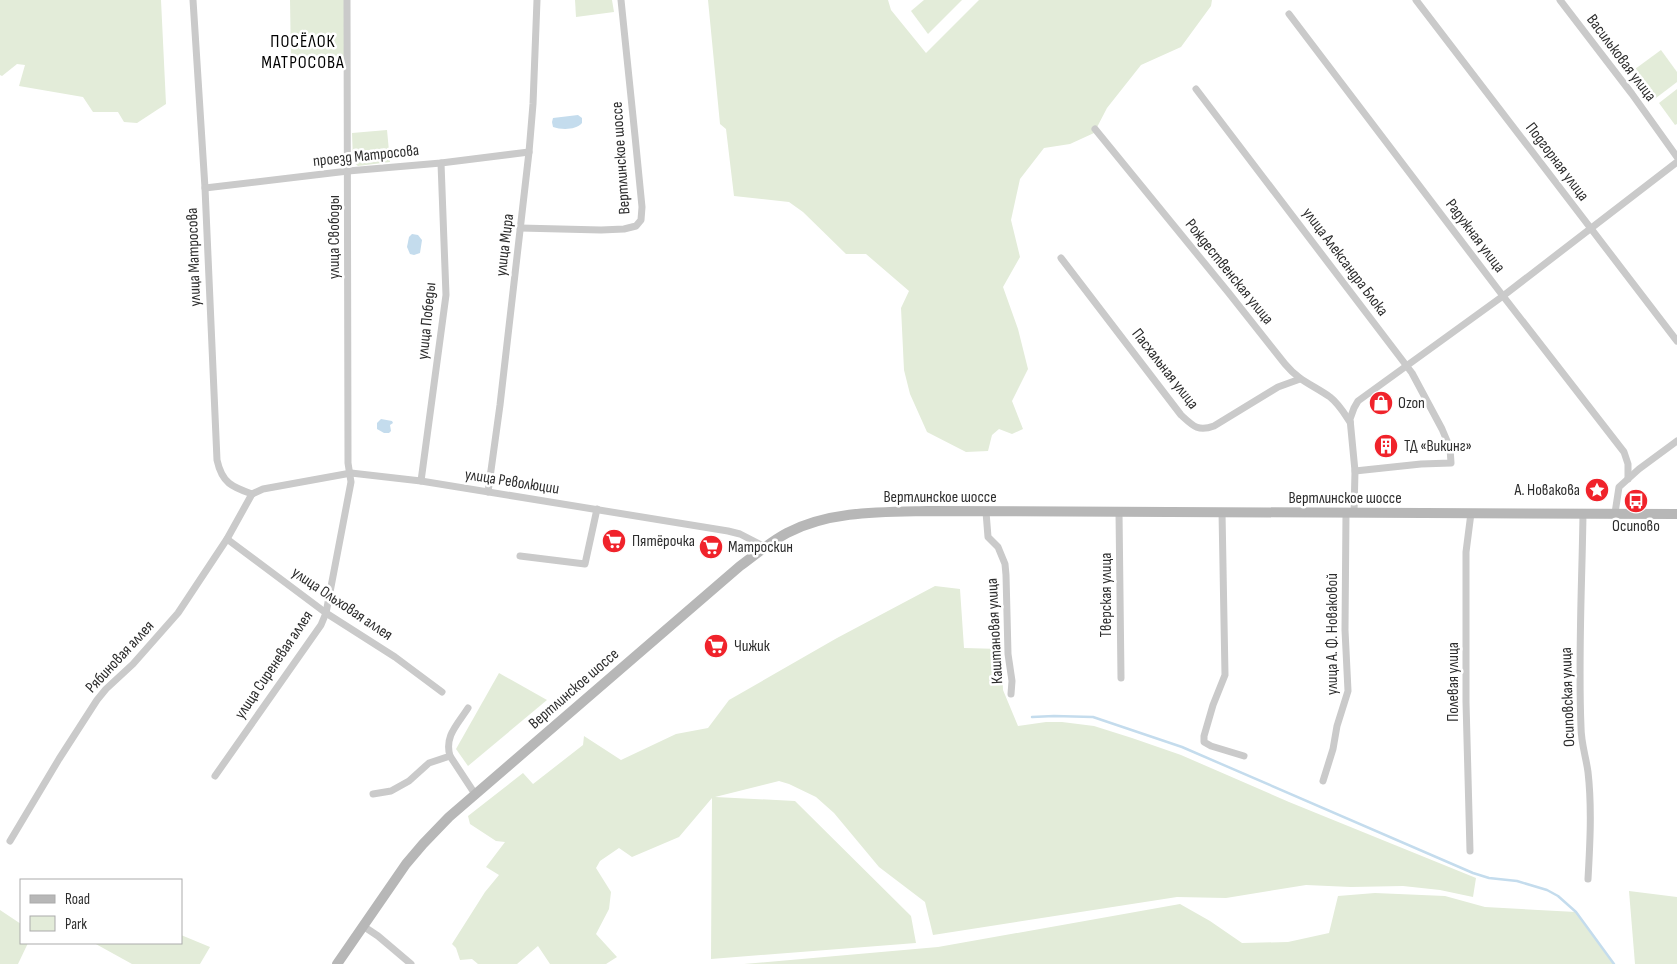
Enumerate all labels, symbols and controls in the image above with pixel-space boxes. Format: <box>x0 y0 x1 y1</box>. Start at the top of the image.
street label: Васильковая улица <box>1582 11 1660 105</box>
district label: ПОСЁЛОК МАТРОСОВА <box>261 31 345 73</box>
street label: Вертлинское шоссе <box>608 101 634 215</box>
street label: Подгорная улица <box>1521 119 1593 205</box>
street label: проезд Матросова <box>312 141 420 171</box>
street label: улица Свободы <box>325 195 344 279</box>
street label: Радужная улица <box>1441 196 1509 276</box>
street label: улица Александра Блока <box>1298 204 1392 320</box>
street label: улица Матросова <box>183 207 205 307</box>
street label: улица Мира <box>492 213 518 277</box>
street label: Рождественская улица <box>1181 216 1277 328</box>
street label: улица Победы <box>414 282 440 360</box>
street label: Пасхальная улица <box>1128 325 1202 413</box>
shop icon: Ozon <box>1368 390 1394 416</box>
place label: Ozon <box>1398 394 1425 413</box>
building icon: ТД «Викинг» <box>1373 433 1399 459</box>
place label: ТД «Викинг» <box>1404 437 1472 456</box>
street label: улица Революции <box>464 465 560 499</box>
place icon: А. Новакова <box>1584 477 1610 503</box>
place label: А. Новакова <box>1514 481 1580 500</box>
street label: Вертлинское шоссе <box>883 488 997 507</box>
bus stop icon: Осипово <box>1623 488 1649 514</box>
street label: Вертлинское шоссе <box>1288 489 1402 508</box>
place label: Осипово <box>1612 517 1660 536</box>
supermarket icon: Пятёрочка <box>601 528 627 554</box>
place label: Пятёрочка <box>632 532 695 551</box>
supermarket icon: Матроскин <box>698 534 724 560</box>
place label: Матроскин <box>728 538 793 557</box>
street label: Тверская улица <box>1097 553 1116 637</box>
street label: улица Ольховая аллея <box>288 563 396 645</box>
street label: улица А. Ф. Новаковой <box>1323 573 1342 695</box>
street label: Каштановая улица <box>983 578 1007 684</box>
street label: улица Сиреневая аллея <box>231 607 317 723</box>
street label: Рябиновая аллея <box>82 617 158 697</box>
supermarket icon: Чижик <box>703 633 729 659</box>
place label: Чижик <box>734 637 771 656</box>
street label: Полевая улица <box>1444 642 1463 722</box>
street label: Вертлинское шоссе <box>525 645 623 733</box>
street label: Осиповская улица <box>1557 647 1579 747</box>
legend <box>20 879 182 944</box>
text: Road <box>65 890 90 909</box>
text: Park <box>65 915 87 934</box>

